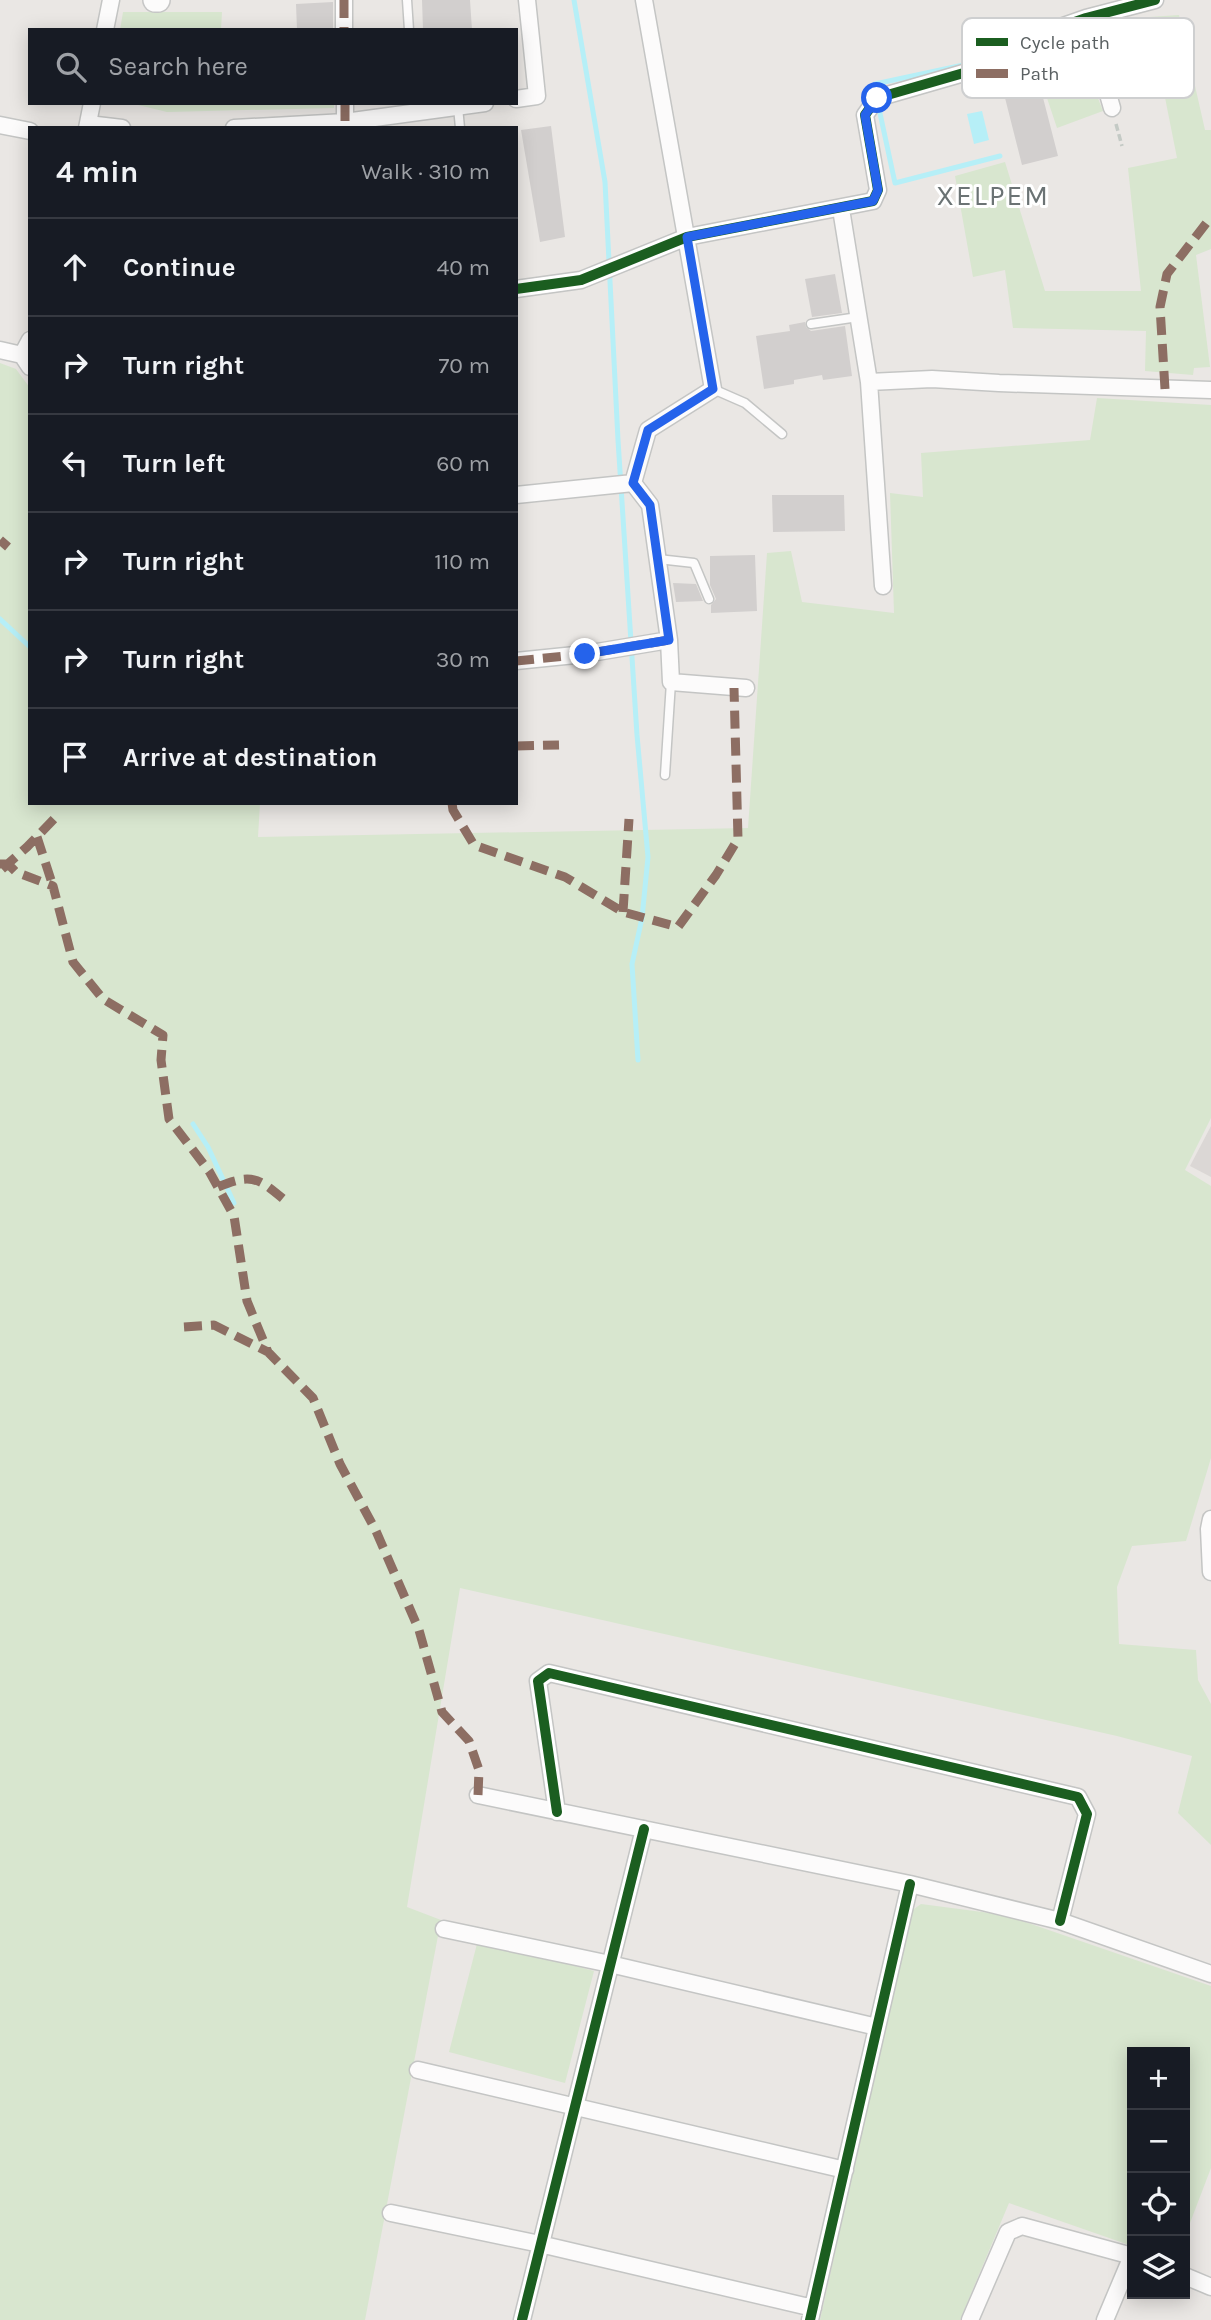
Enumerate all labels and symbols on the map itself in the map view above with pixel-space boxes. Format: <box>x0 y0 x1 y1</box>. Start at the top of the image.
legend <box>962 18 1194 98</box>
text: Cycle path <box>1020 32 1110 54</box>
text: Path <box>1020 63 1060 85</box>
route start <box>861 82 892 113</box>
district label: XELPEM <box>936 179 1050 212</box>
route end <box>569 638 600 669</box>

